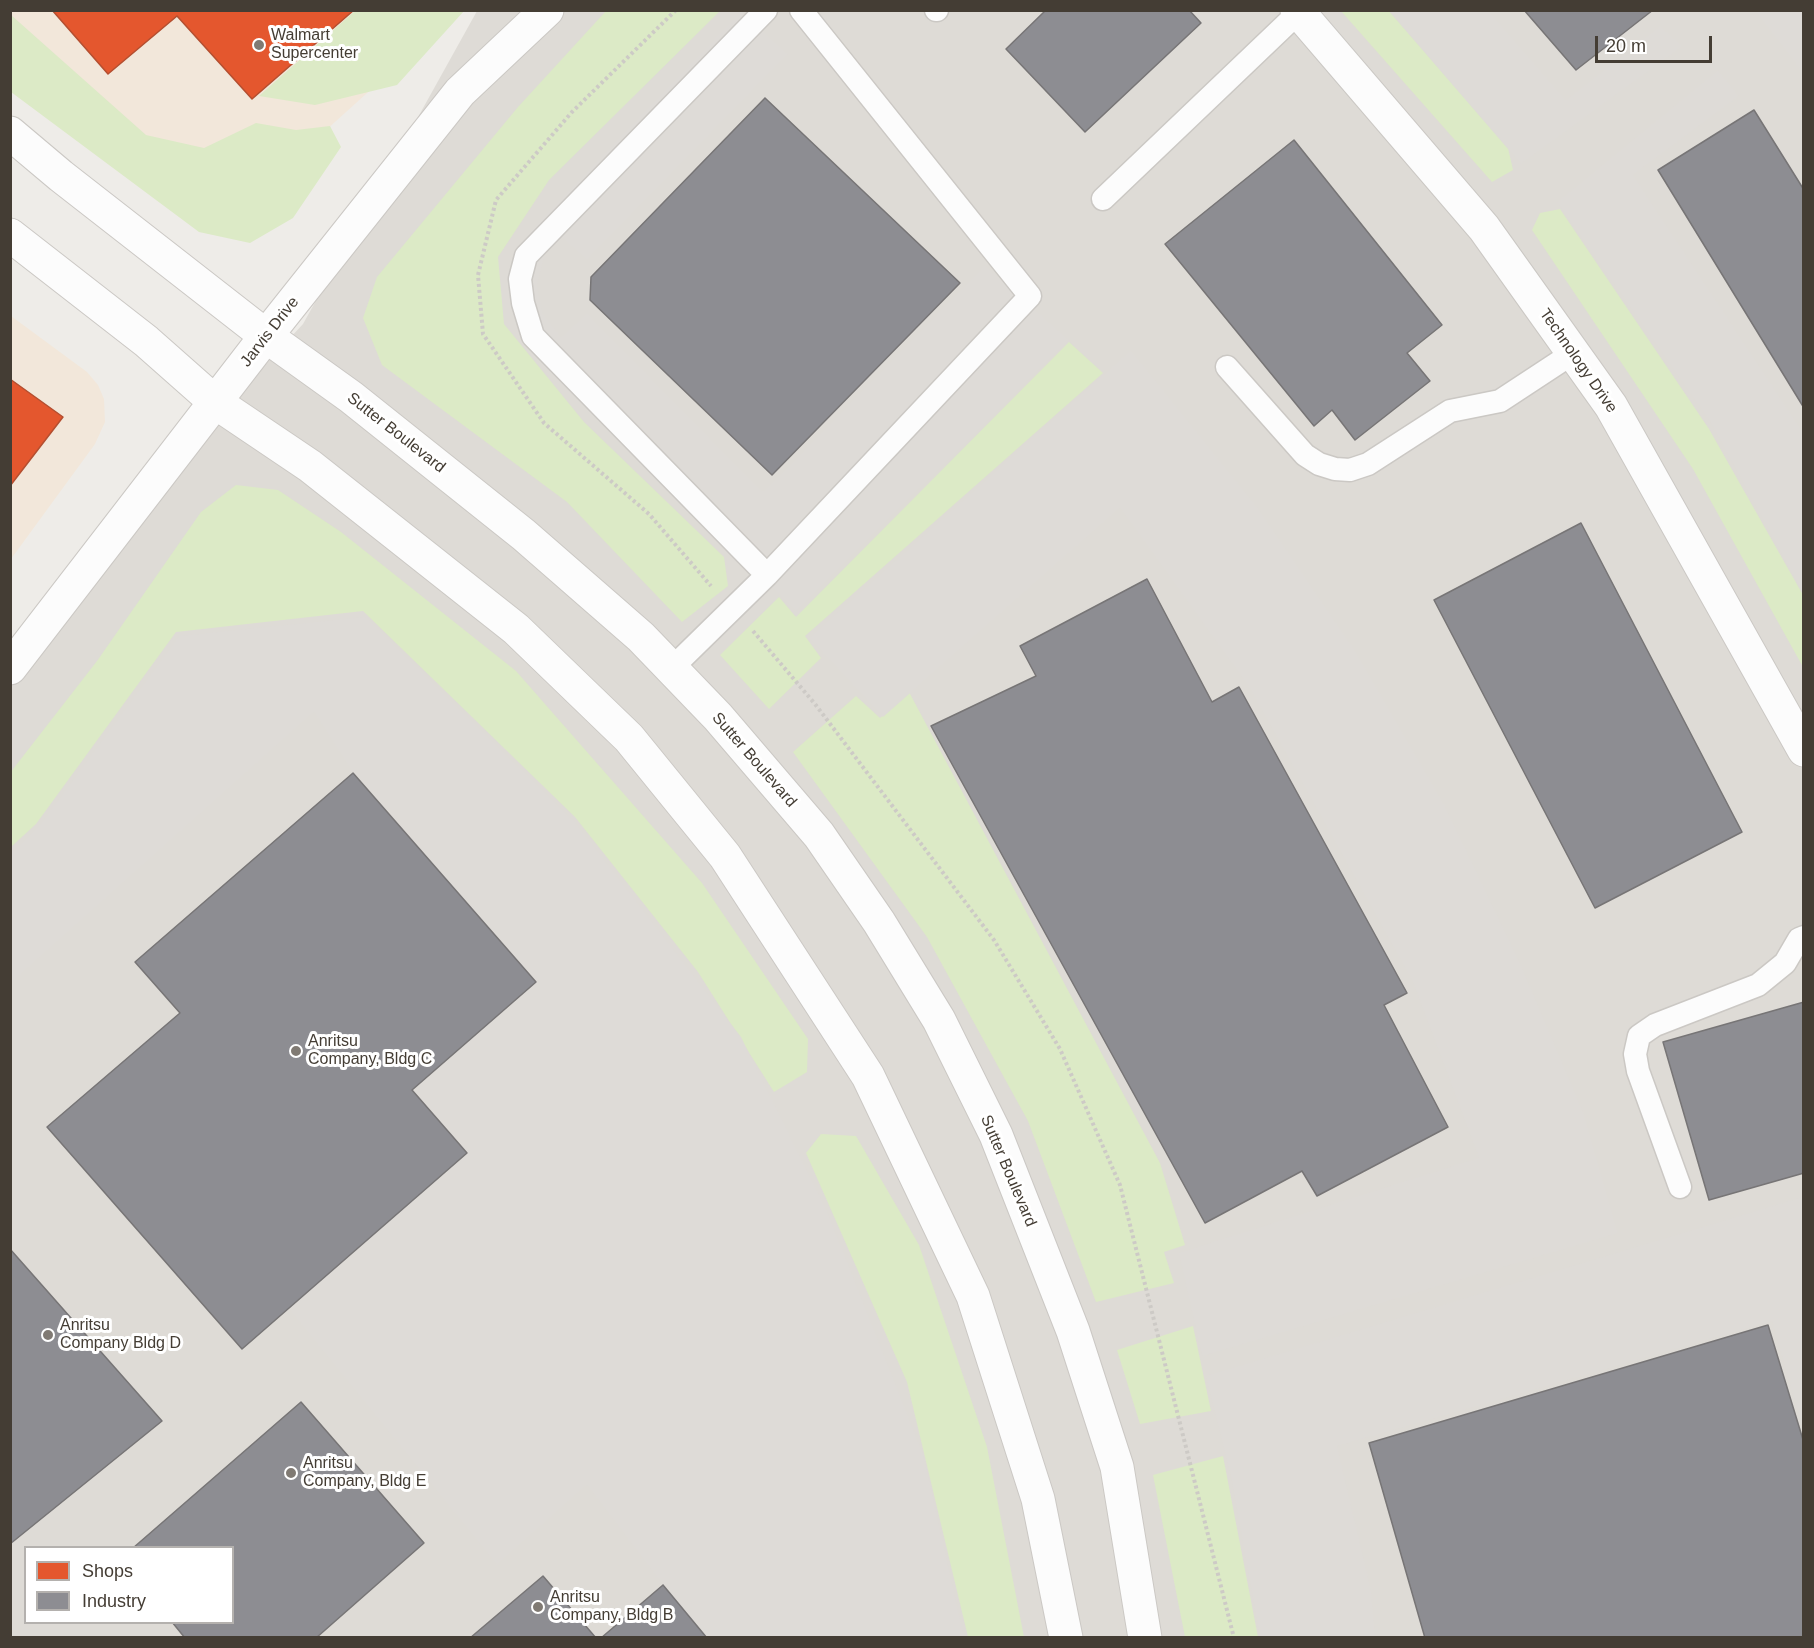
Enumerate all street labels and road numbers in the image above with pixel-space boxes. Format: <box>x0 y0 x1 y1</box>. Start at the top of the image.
street label: Jarvis Drive <box>237 293 303 371</box>
street label: Technology Drive <box>1535 305 1621 417</box>
street label: Sutter Boulevard <box>343 389 449 477</box>
street label: Sutter Boulevard <box>708 709 800 811</box>
street label: Sutter Boulevard <box>976 1112 1040 1230</box>

